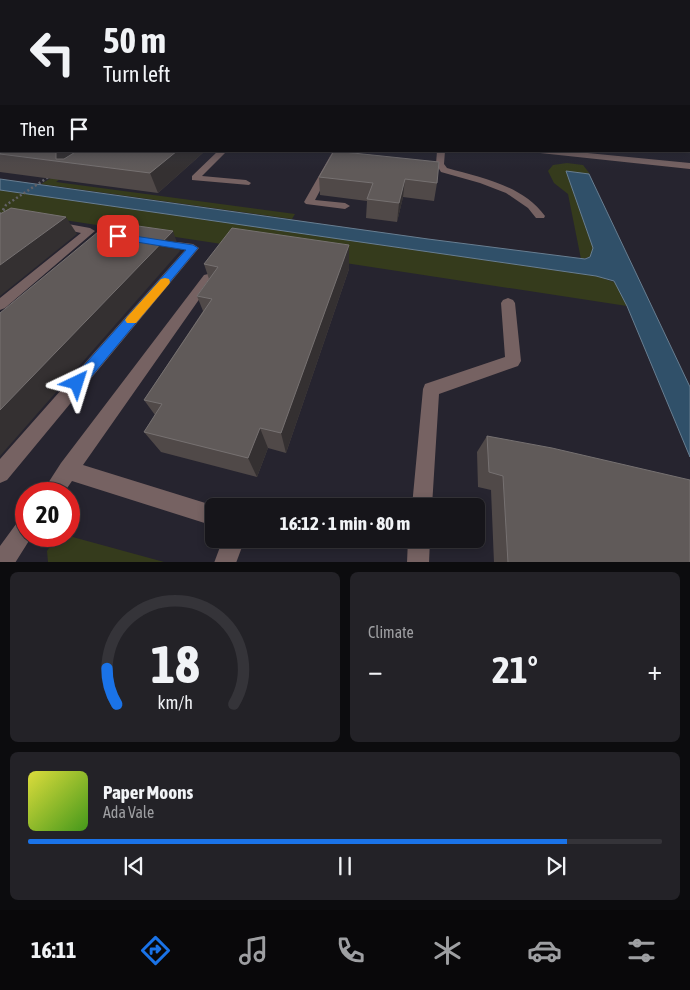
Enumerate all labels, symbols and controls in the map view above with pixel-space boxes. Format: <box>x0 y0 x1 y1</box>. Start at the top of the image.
icon: left <box>20 20 85 85</box>
text: 50 m <box>103 20 166 60</box>
text: Turn left <box>103 61 170 87</box>
icon: arrive <box>65 115 93 143</box>
text: Then <box>20 118 55 140</box>
pin <box>97 215 139 257</box>
icon: arrive <box>104 222 132 250</box>
position arrow <box>50 356 102 408</box>
speed limit sign: 20 <box>15 482 80 547</box>
text: 16:12 · 1 min · 80 m <box>280 512 410 534</box>
text: Climate <box>368 623 414 641</box>
text: 18 <box>151 634 199 694</box>
text: 21° <box>492 648 538 691</box>
text: − <box>368 654 383 686</box>
text: + <box>647 654 662 686</box>
text: km/h <box>157 692 193 713</box>
text: Paper Moons <box>103 781 193 803</box>
text: Ada Vale <box>103 803 154 821</box>
icon: previous <box>120 852 148 880</box>
icon: pause <box>331 852 359 880</box>
icon: next <box>542 852 570 880</box>
icon: directions <box>138 933 173 968</box>
icon: music <box>236 933 271 968</box>
icon: phone <box>333 933 368 968</box>
icon: climate <box>430 933 465 968</box>
icon: car <box>527 933 562 968</box>
icon: filters <box>624 933 659 968</box>
text: 16:11 <box>31 937 76 963</box>

